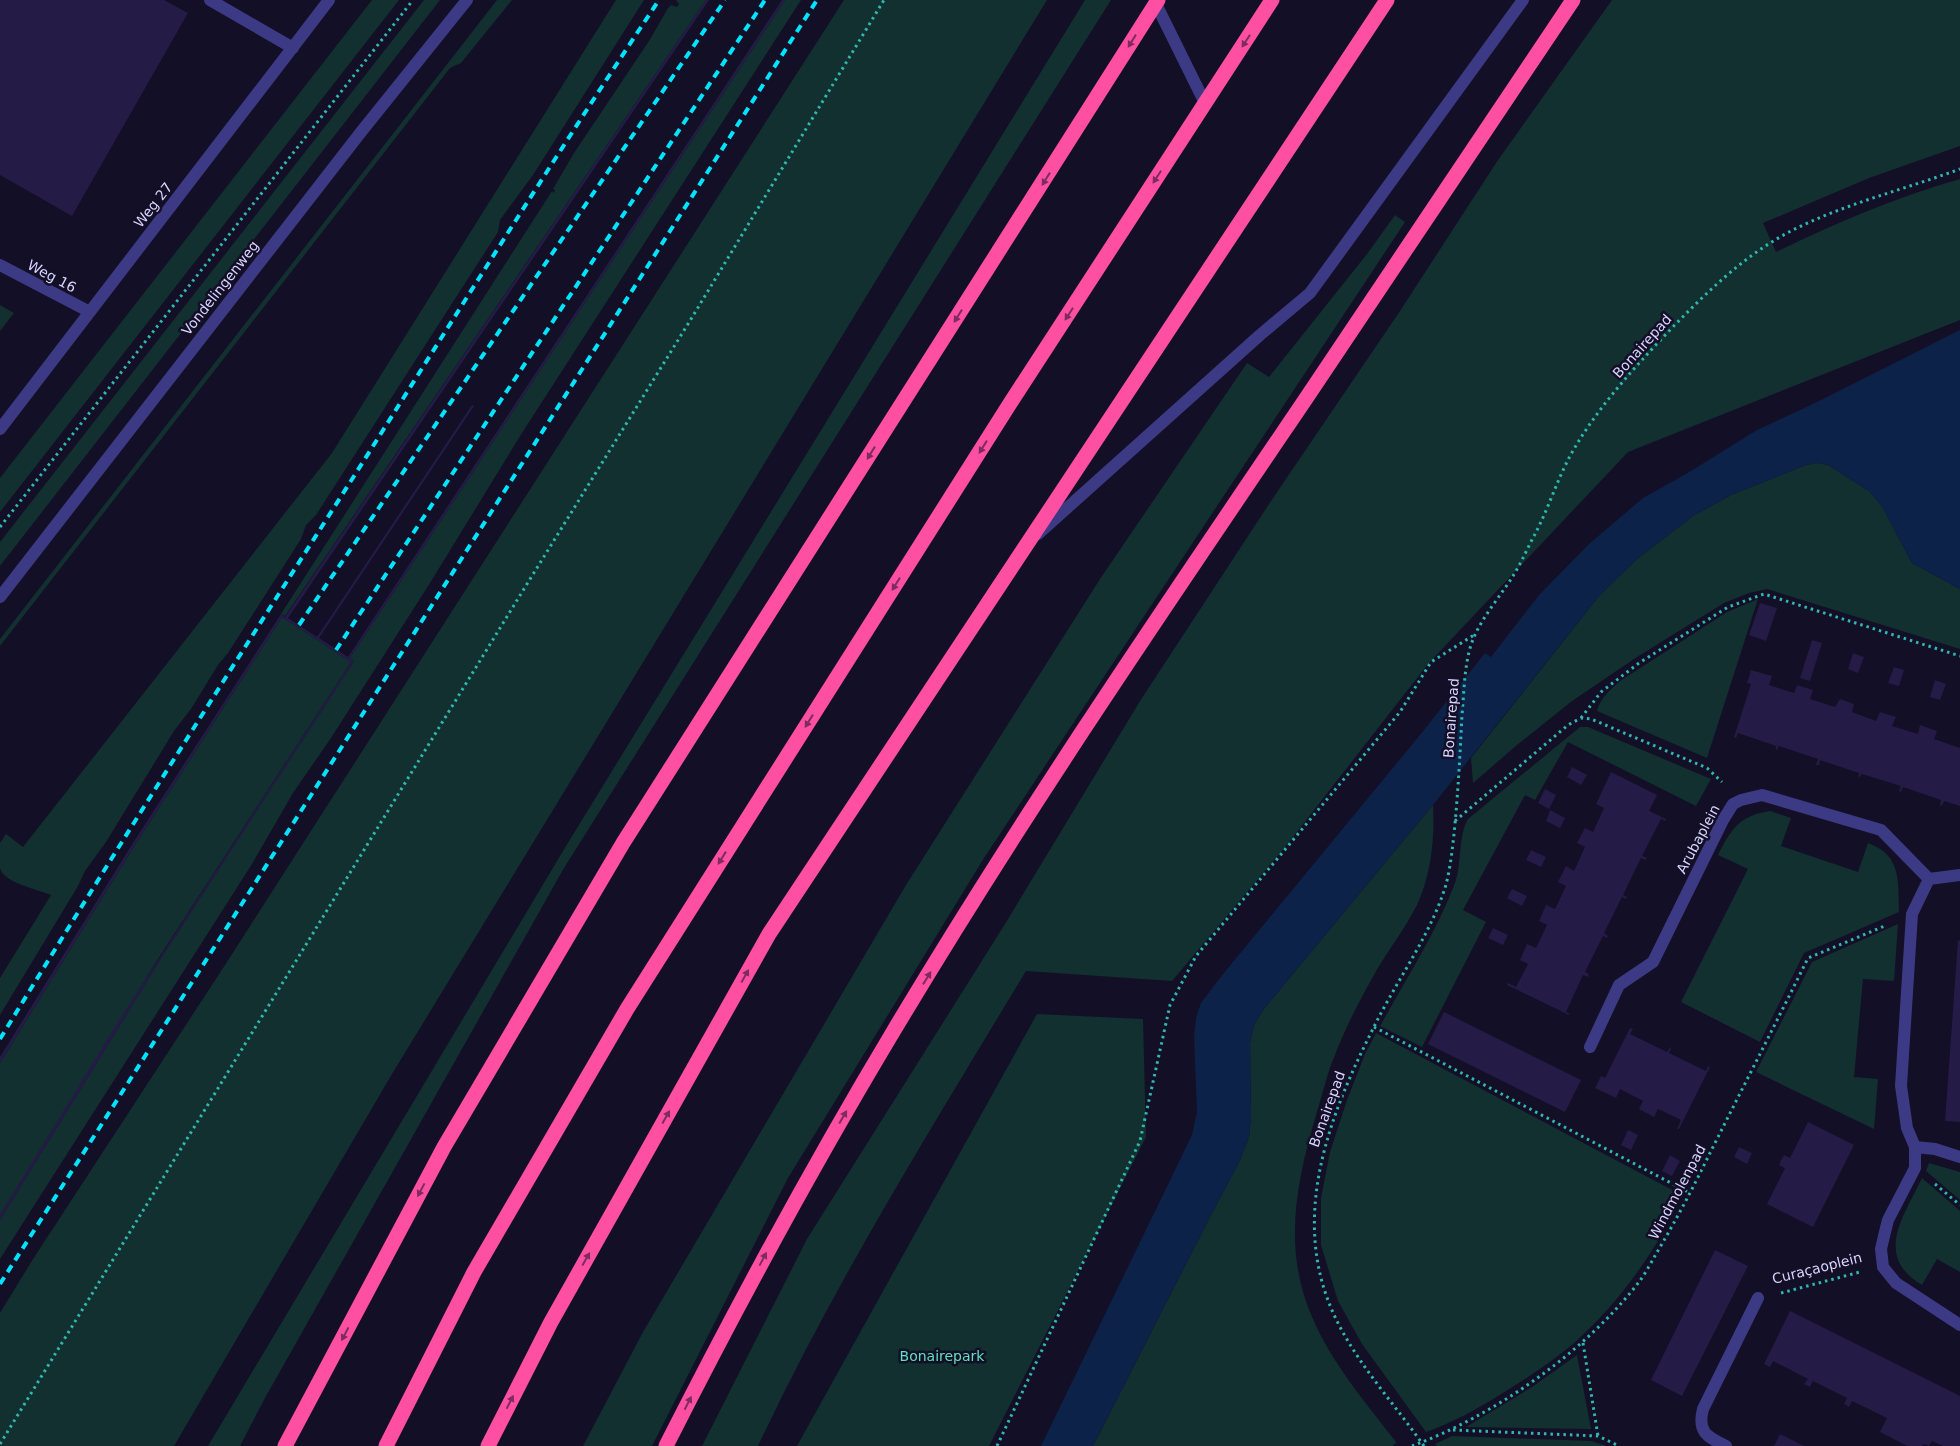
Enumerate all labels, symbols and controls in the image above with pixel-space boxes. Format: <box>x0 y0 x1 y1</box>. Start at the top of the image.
one-way arrow <box>1241 34 1250 48</box>
one-way arrow <box>1127 35 1137 48</box>
one-way arrow <box>1152 171 1162 184</box>
one-way arrow <box>1041 172 1050 186</box>
street label: Weg 27 <box>130 179 176 231</box>
street label: Vondelingenweg <box>178 238 262 338</box>
street label: Weg 16 <box>25 257 79 295</box>
one-way arrow <box>1064 307 1073 320</box>
one-way arrow <box>954 309 963 323</box>
street label: Bonairepad <box>1609 311 1675 381</box>
one-way arrow <box>978 440 988 453</box>
one-way arrow <box>866 447 876 460</box>
one-way arrow <box>891 577 901 590</box>
street label: Bonairepad <box>1440 678 1462 758</box>
one-way arrow <box>805 715 814 728</box>
street label: Arubaplein <box>1673 802 1723 876</box>
one-way arrow <box>718 852 727 865</box>
one-way arrow <box>741 969 750 982</box>
one-way arrow <box>922 971 931 984</box>
street label: Bonairepad <box>1306 1069 1348 1149</box>
one-way arrow <box>661 1111 670 1124</box>
one-way arrow <box>839 1111 848 1124</box>
street label: Windmolenpad <box>1645 1142 1709 1242</box>
one-way arrow <box>417 1183 425 1198</box>
street label: Curaçaoplein <box>1770 1249 1864 1287</box>
one-way arrow <box>582 1251 590 1266</box>
one-way arrow <box>759 1252 768 1265</box>
one-way arrow <box>341 1327 349 1341</box>
park label: Bonairepark <box>900 1348 985 1364</box>
one-way arrow <box>506 1395 514 1410</box>
one-way arrow <box>684 1395 692 1410</box>

